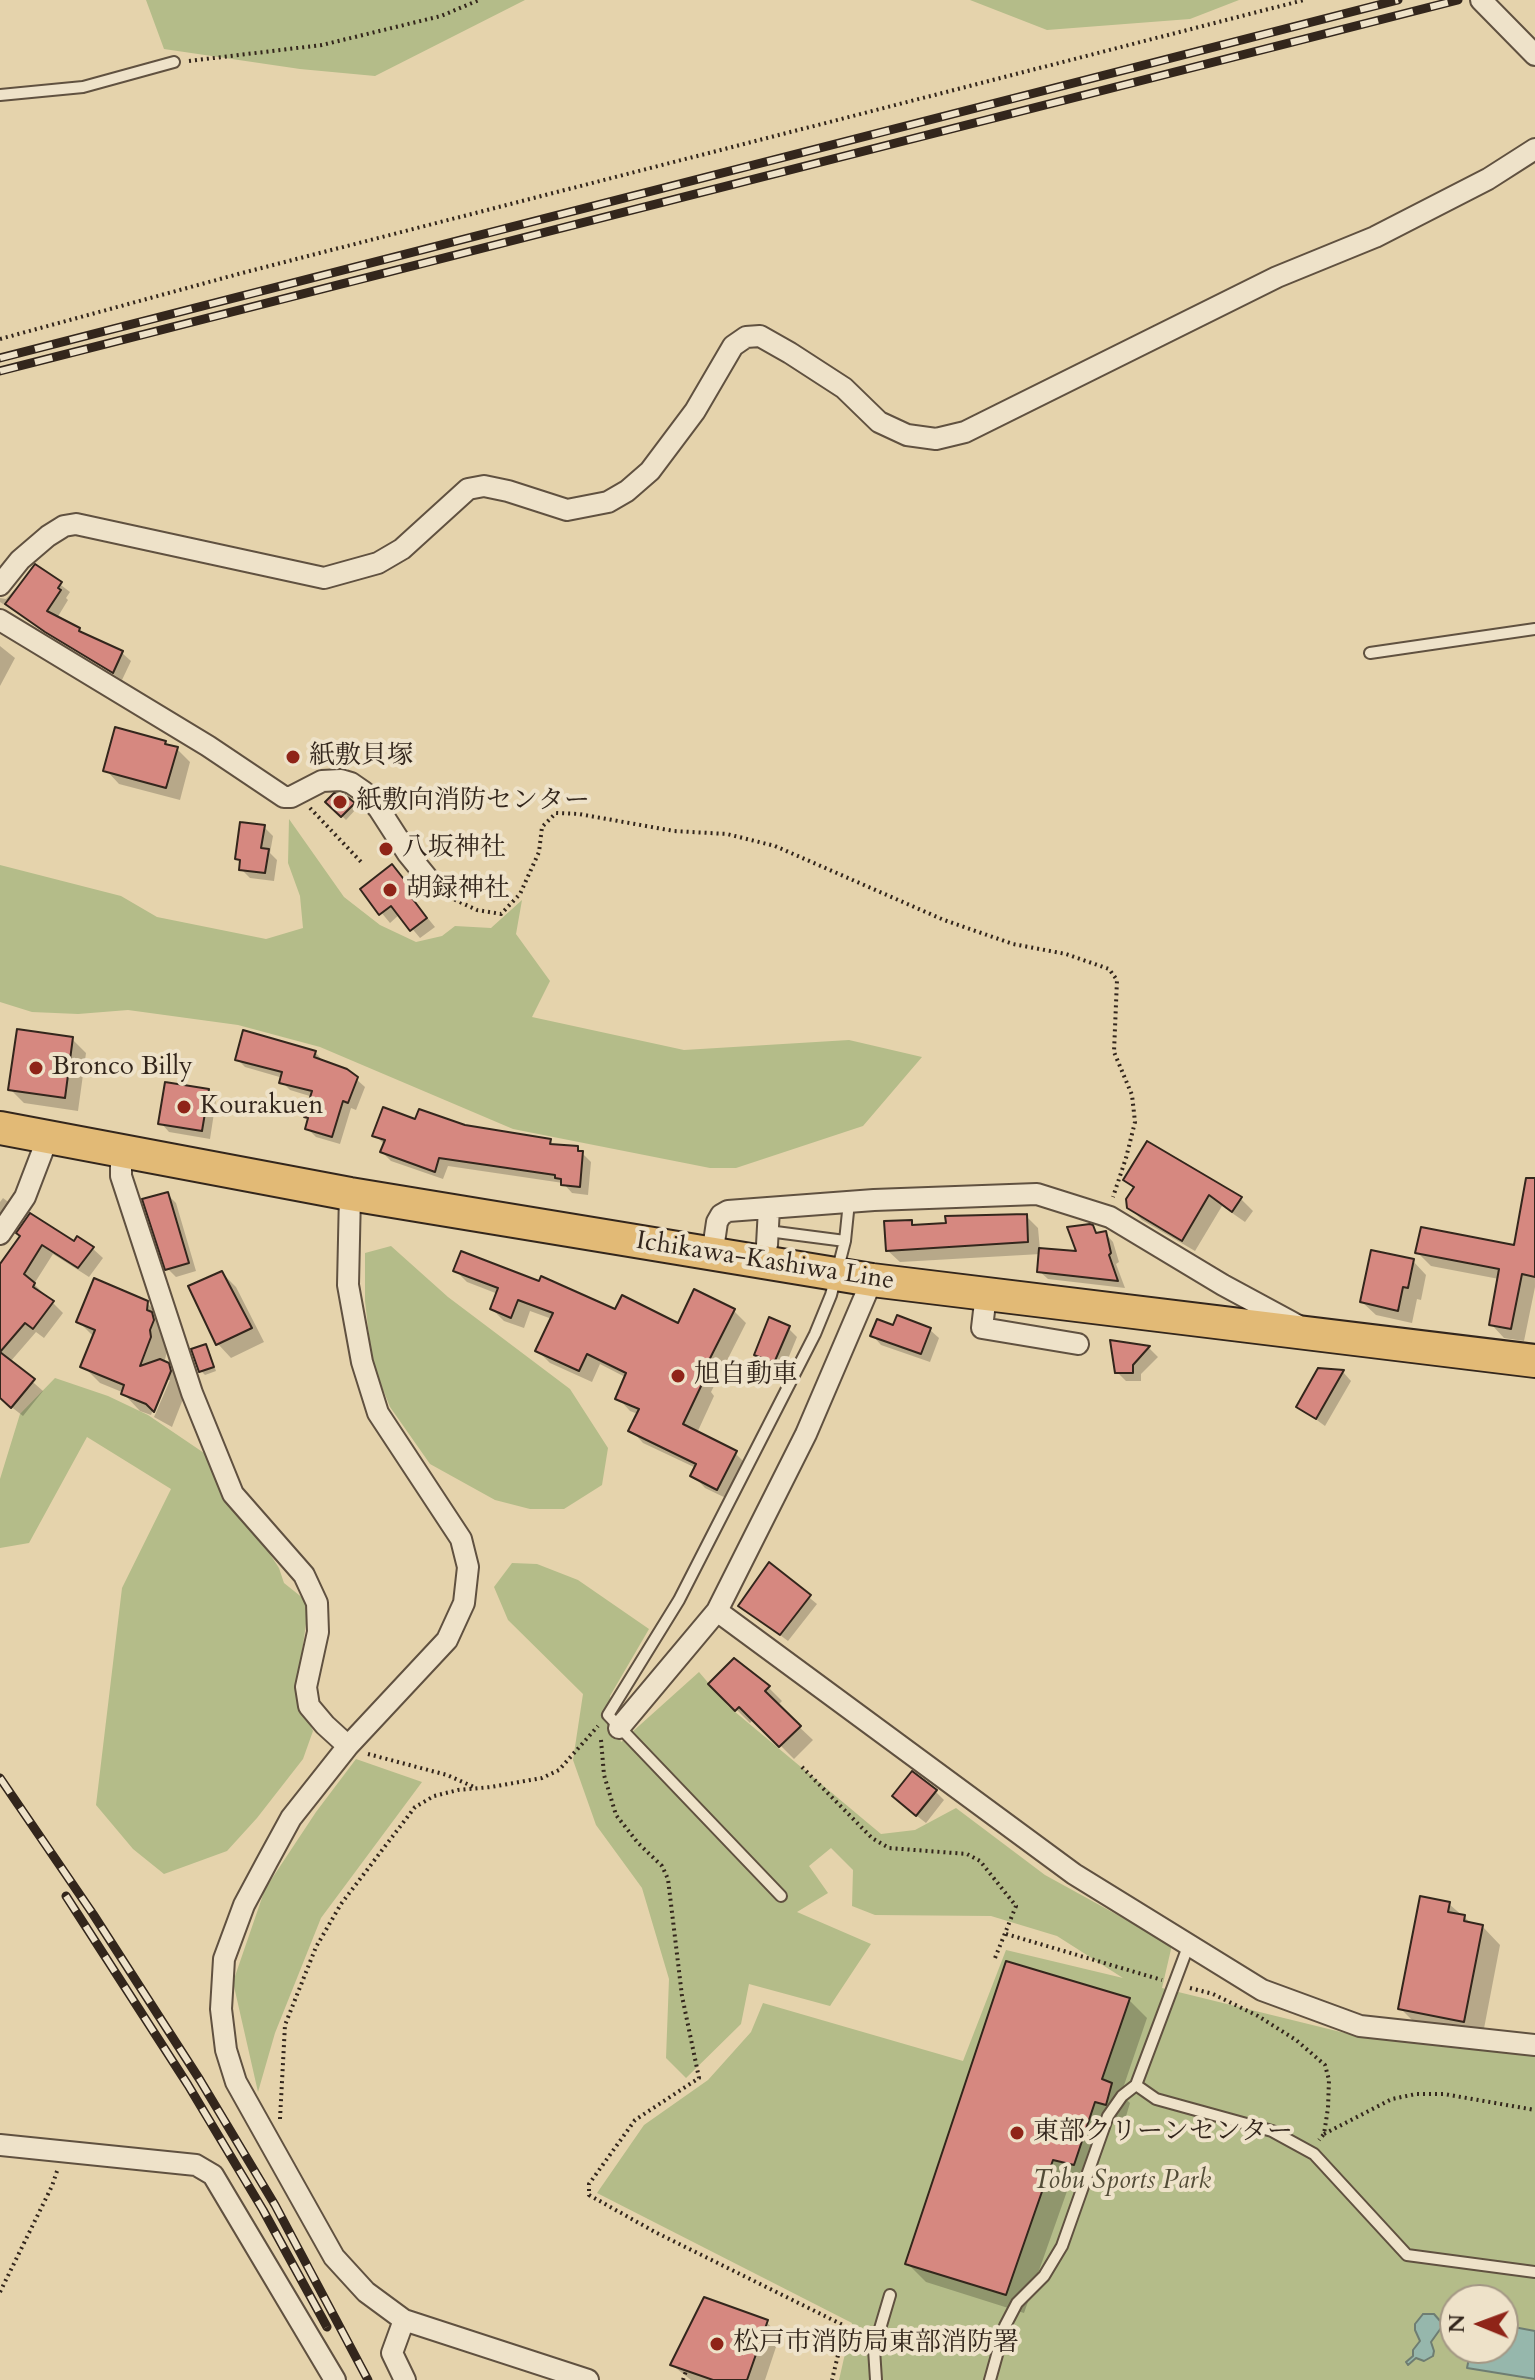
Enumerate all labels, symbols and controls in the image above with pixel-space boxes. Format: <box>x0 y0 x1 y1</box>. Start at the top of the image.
place label: 紙敷貝塚 <box>309 741 413 773</box>
marker: 紙敷貝塚 <box>284 748 302 766</box>
place label: 紙敷向消防センター <box>356 786 590 818</box>
marker: 紙敷向消防センター <box>331 793 349 811</box>
place label: 八坂神社 <box>402 833 506 865</box>
marker: 八坂神社 <box>377 840 395 858</box>
place label: 胡録神社 <box>406 874 510 906</box>
marker: 胡録神社 <box>381 881 399 899</box>
place label: Bronco Billy <box>52 1052 193 1084</box>
marker: Bronco Billy <box>27 1059 45 1077</box>
place label: Kourakuen <box>200 1091 323 1123</box>
marker: Kourakuen <box>175 1098 193 1116</box>
street label: Ichikawa-Kashiwa Line <box>634 1226 896 1298</box>
place label: 旭自動車 <box>694 1360 798 1392</box>
marker: 旭自動車 <box>669 1367 687 1385</box>
place label: 東部クリーンセンター <box>1033 2117 1293 2149</box>
marker: 東部クリーンセンター <box>1008 2124 1026 2142</box>
park label: Tobu Sports Park <box>1033 2166 1211 2198</box>
north arrow <box>1439 2284 1519 2364</box>
text: N <box>1442 2314 1472 2333</box>
place label: 松戸市消防局東部消防署 <box>733 2328 1019 2360</box>
marker: 松戸市消防局東部消防署 <box>708 2335 726 2353</box>

